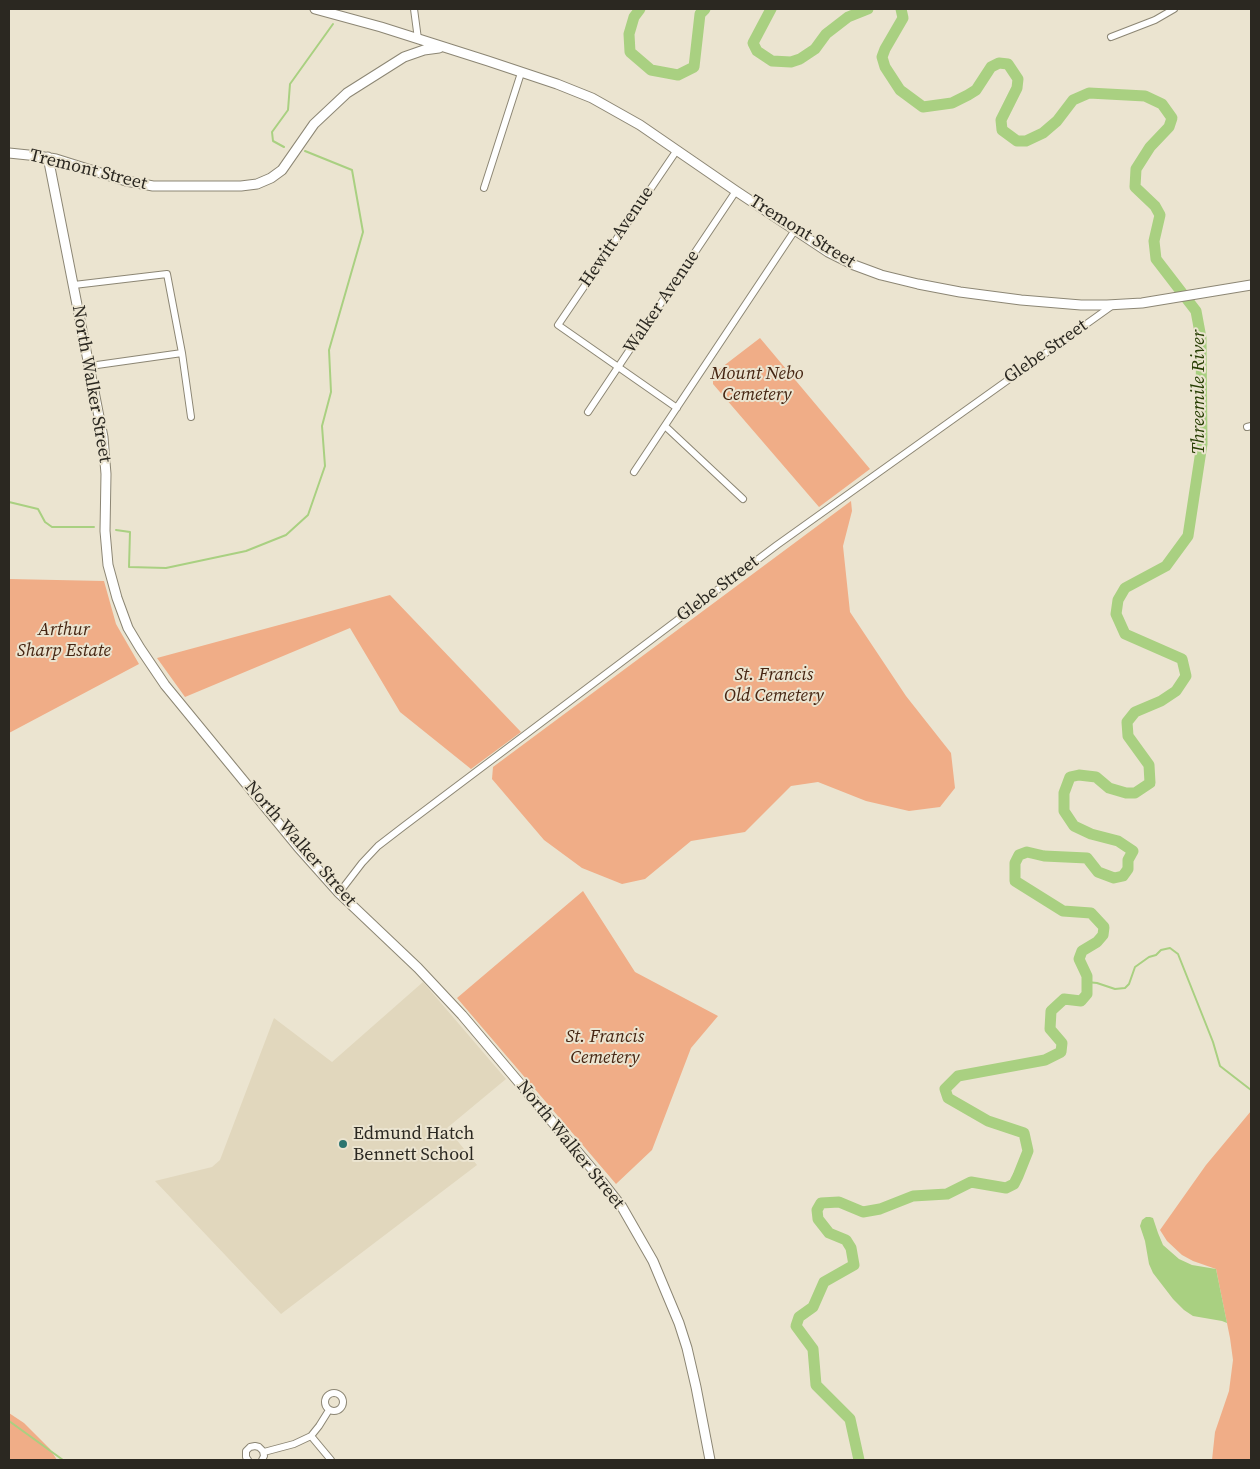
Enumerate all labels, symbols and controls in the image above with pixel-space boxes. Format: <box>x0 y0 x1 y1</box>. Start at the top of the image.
street label: Tremont Street <box>27 145 149 195</box>
street label: Hewitt Avenue <box>575 182 659 292</box>
street label: Tremont Street <box>745 191 859 273</box>
street label: Walker Avenue <box>619 246 705 358</box>
street label: North Walker Street <box>67 304 115 464</box>
street label: Glebe Street <box>1000 315 1092 389</box>
water label: Threemile River <box>1188 330 1210 454</box>
park label: Mount Nebo Cemetery <box>710 363 804 406</box>
street label: Glebe Street <box>673 551 763 627</box>
park label: Arthur Sharp Estate <box>17 619 111 662</box>
park label: St. Francis Old Cemetery <box>724 664 824 706</box>
street label: North Walker Street <box>240 777 360 911</box>
park label: St. Francis Cemetery <box>566 1026 644 1068</box>
street label: North Walker Street <box>511 1076 629 1214</box>
place label: Edmund Hatch Bennett School <box>353 1123 474 1166</box>
marker: Edmund Hatch Bennett School <box>337 1138 349 1150</box>

